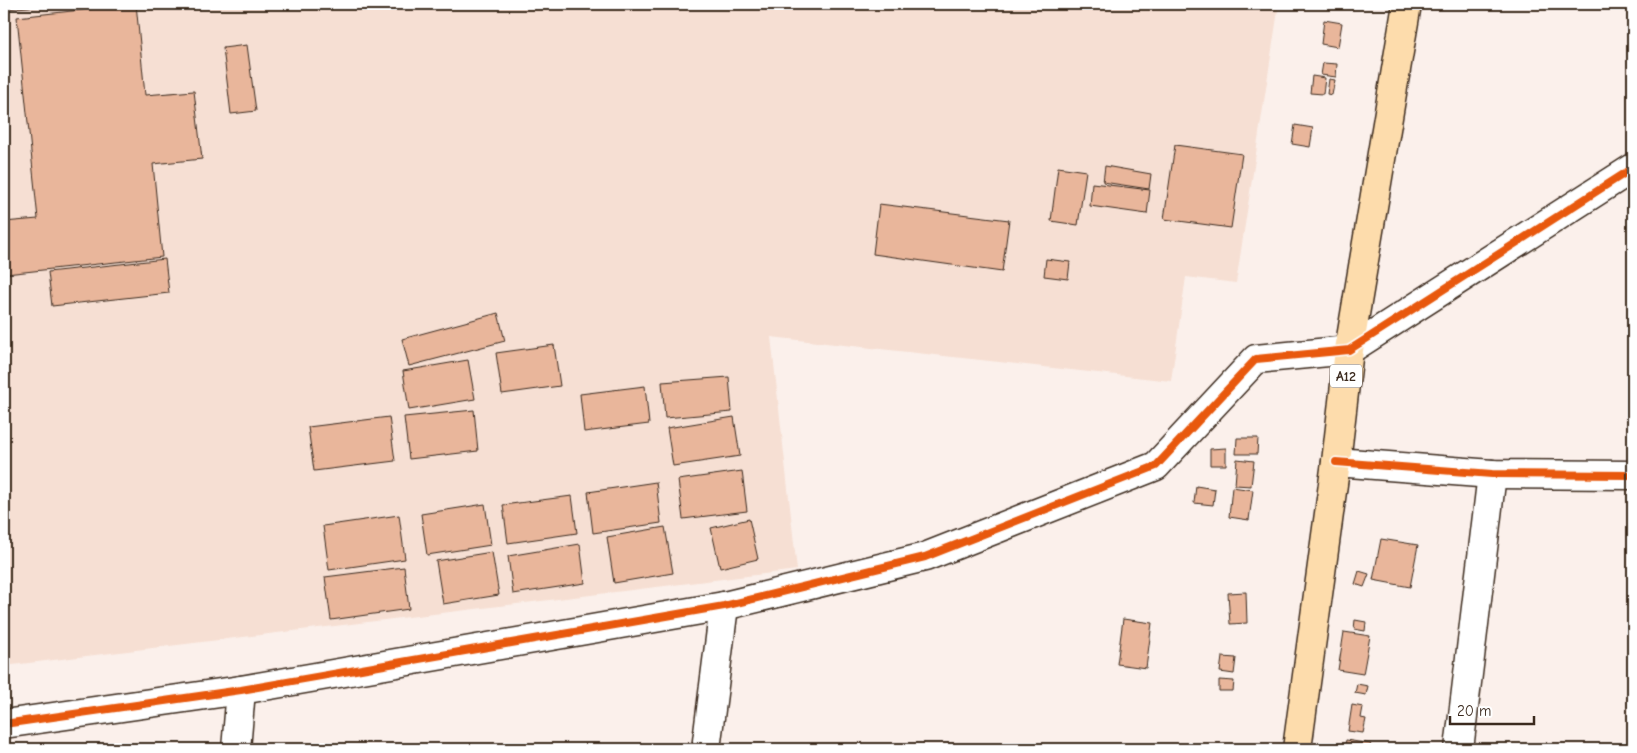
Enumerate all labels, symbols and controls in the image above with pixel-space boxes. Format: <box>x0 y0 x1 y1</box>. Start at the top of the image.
road number: A12 <box>1330 364 1362 388</box>
scale bar <box>1450 693 1533 725</box>
text: 20 m <box>1457 702 1491 720</box>

